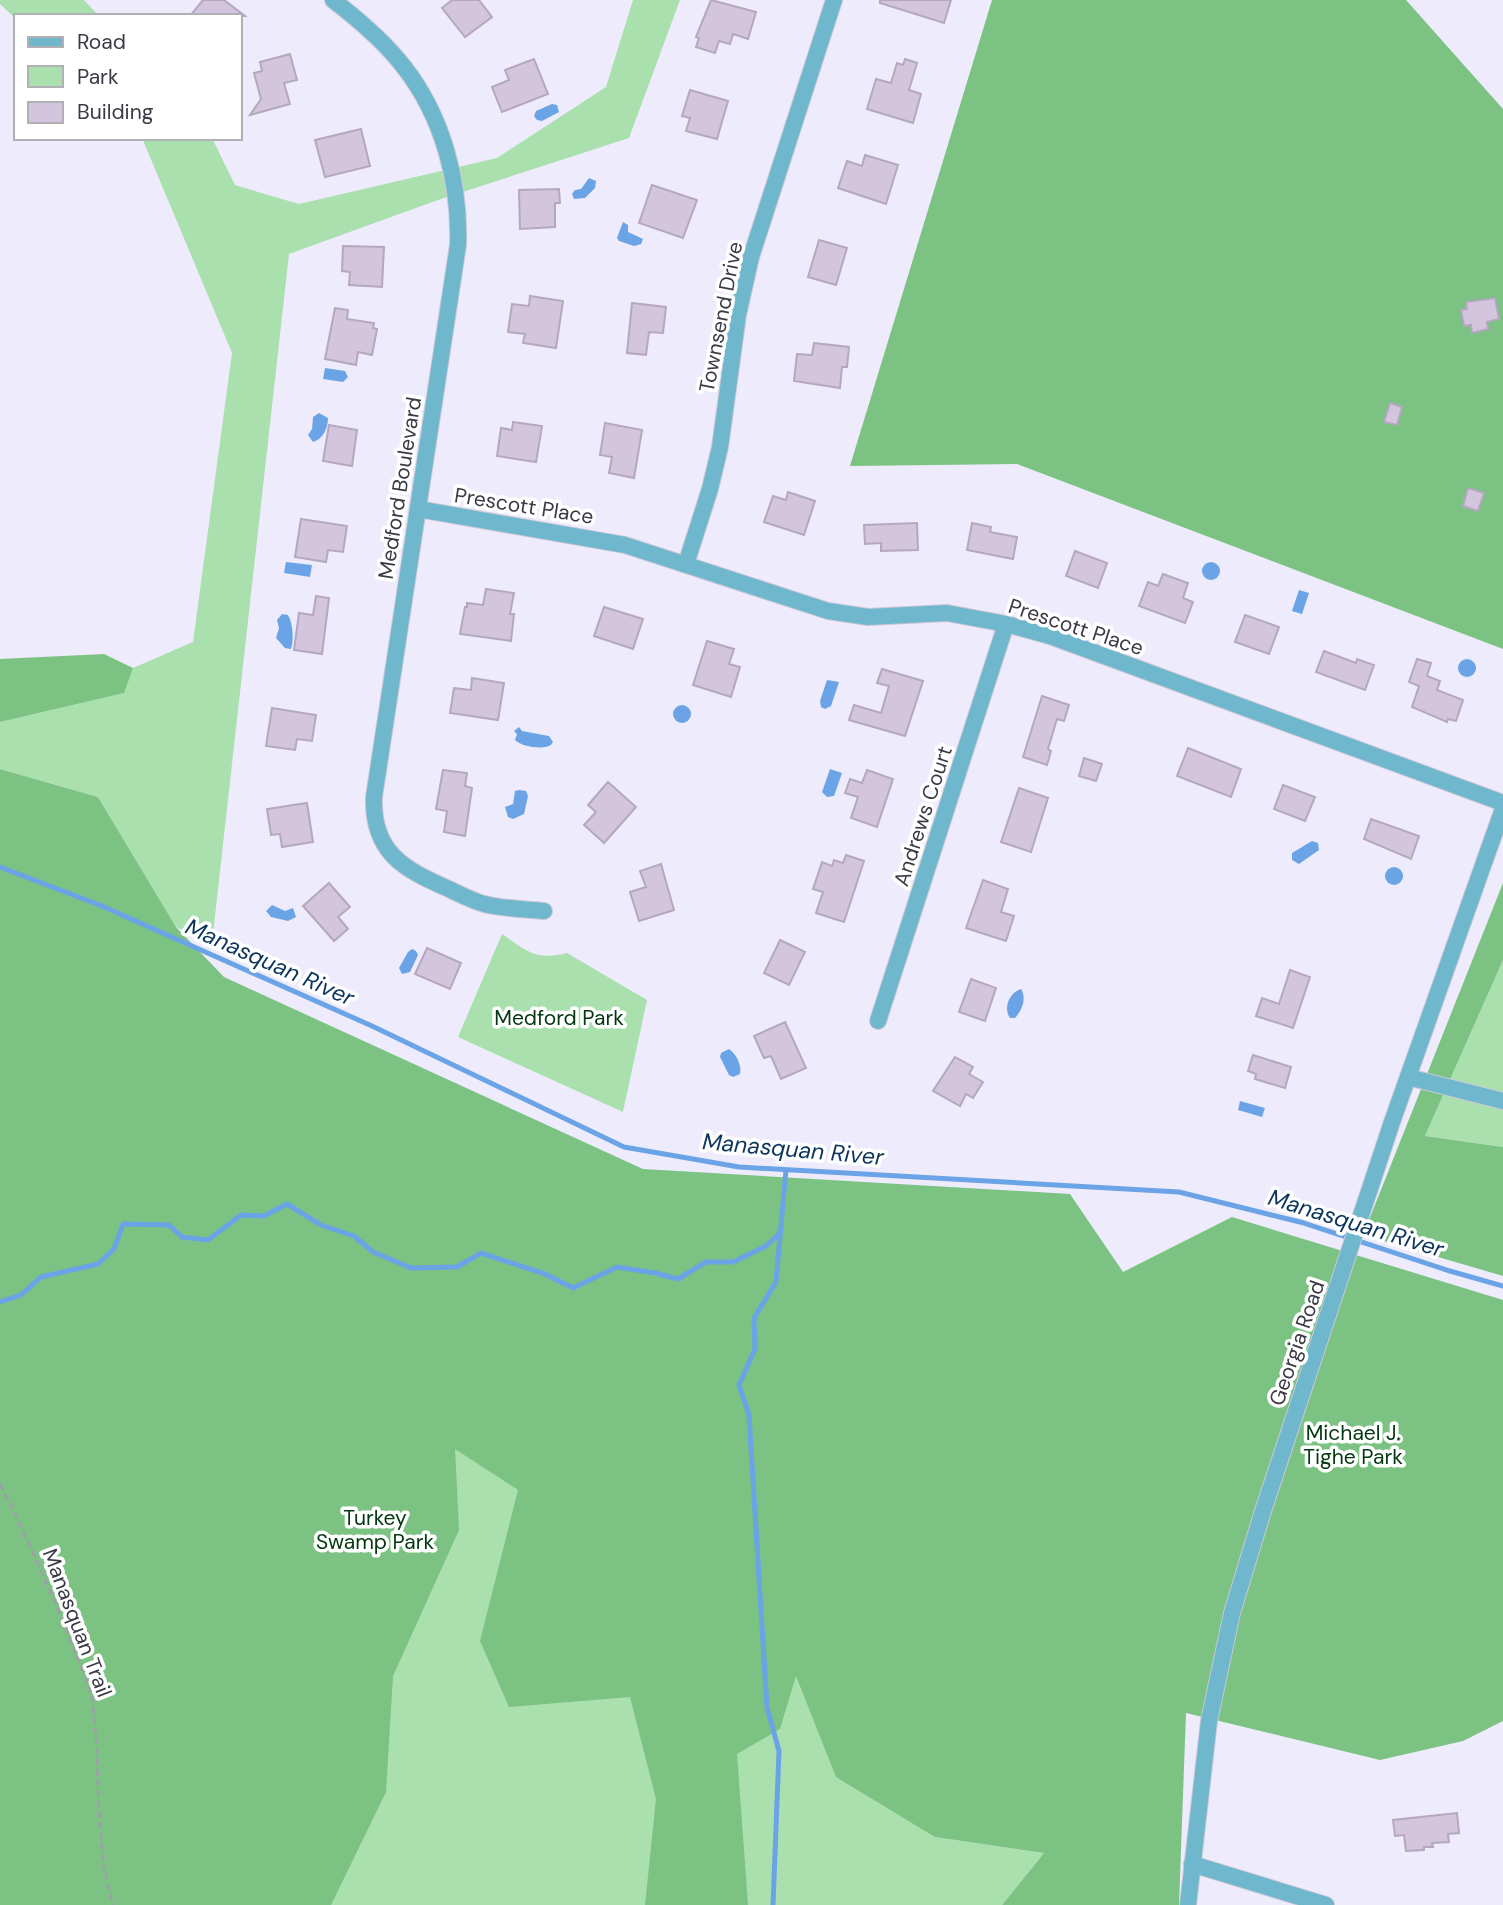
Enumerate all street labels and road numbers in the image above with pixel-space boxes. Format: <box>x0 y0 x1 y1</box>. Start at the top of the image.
street label: Townsend Drive <box>693 239 749 395</box>
street label: Medford Boulevard <box>372 395 428 581</box>
street label: Prescott Place <box>453 481 596 531</box>
street label: Prescott Place <box>1005 592 1147 662</box>
street label: Andrews Court <box>887 742 959 890</box>
street label: Georgia Road <box>1263 1277 1331 1409</box>
street label: Manasquan Trail <box>36 1545 118 1701</box>

